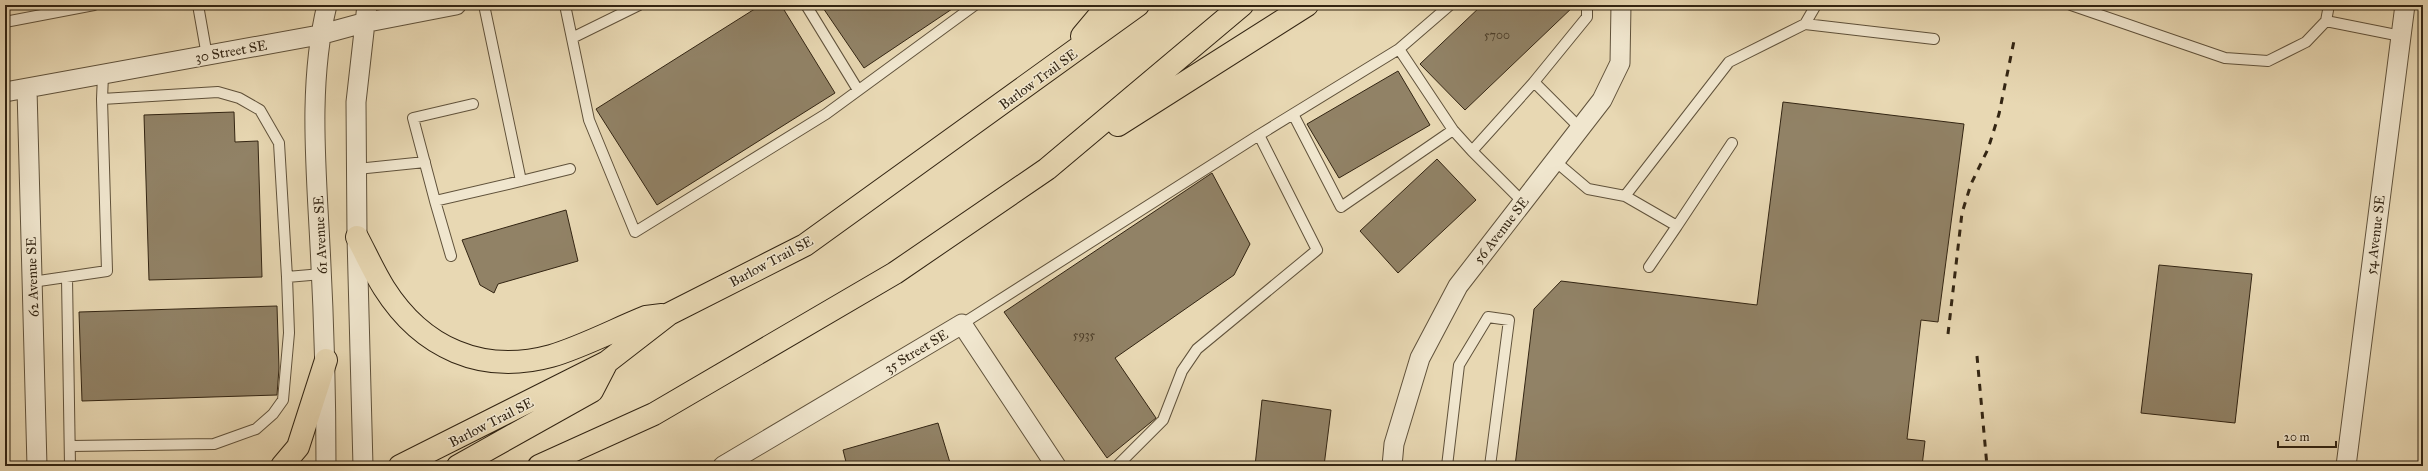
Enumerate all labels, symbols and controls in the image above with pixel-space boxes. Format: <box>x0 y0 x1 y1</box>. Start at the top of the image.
house number: 5700 <box>1484 28 1510 42</box>
street label: 30 Street SE <box>194 37 268 66</box>
street label: Barlow Trail SE <box>996 45 1081 113</box>
street label: 56 Avenue SE <box>1470 194 1533 267</box>
street label: 54 Avenue SE <box>2362 194 2389 276</box>
street label: 61 Avenue SE <box>310 195 331 275</box>
street label: Barlow Trail SE <box>726 232 816 291</box>
street label: 62 Avenue SE <box>23 237 42 317</box>
street label: 35 Street SE <box>881 326 951 377</box>
house number: 5935 <box>1073 328 1096 342</box>
street label: Barlow Trail SE <box>446 394 536 451</box>
scale bar <box>2278 423 2336 449</box>
text: 20 m <box>2284 430 2310 444</box>

